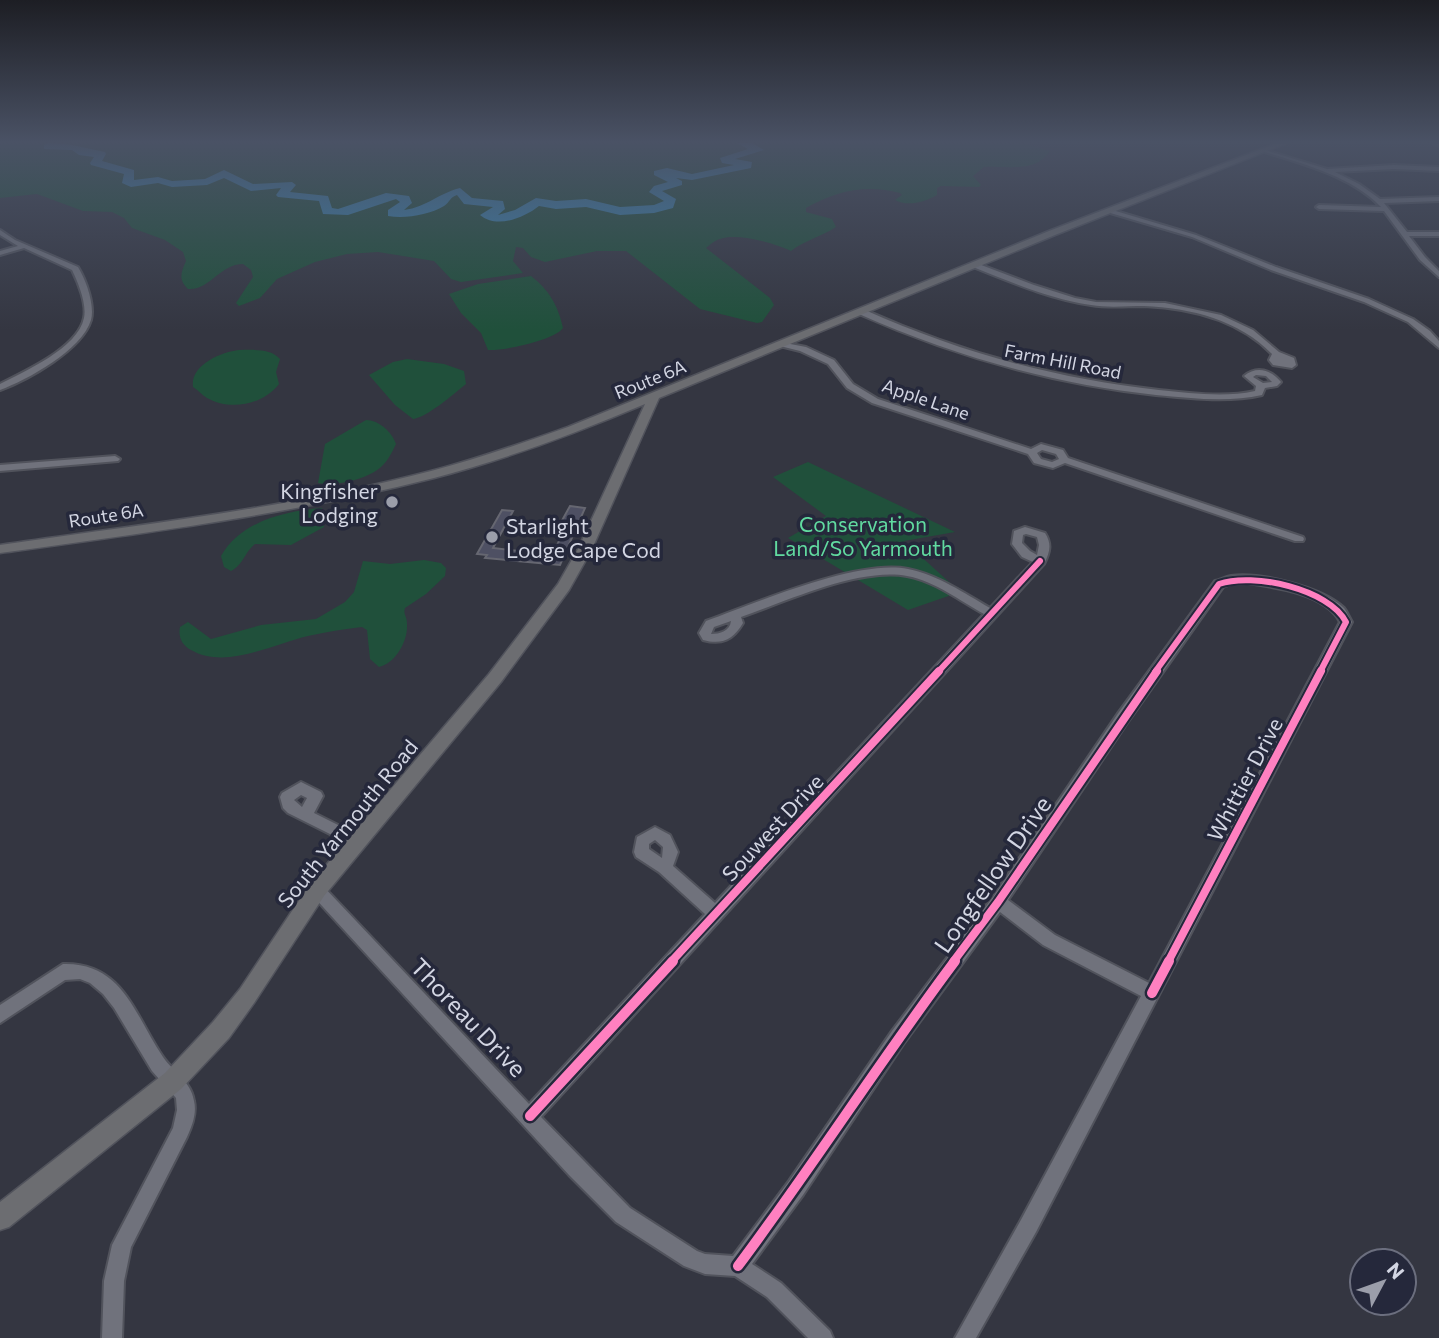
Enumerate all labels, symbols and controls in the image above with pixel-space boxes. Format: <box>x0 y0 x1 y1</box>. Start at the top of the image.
street label: Farm Hill Road <box>1003 339 1123 383</box>
street label: Route 6A <box>611 355 689 403</box>
street label: Apple Lane <box>880 374 972 424</box>
place label: Kingfisher Lodging <box>280 478 378 527</box>
marker: Kingfisher Lodging <box>384 494 400 510</box>
street label: Route 6A <box>67 498 145 532</box>
park label: Conservation Land/So Yarmouth <box>773 511 953 560</box>
place label: Starlight Lodge Cape Cod <box>506 513 661 562</box>
marker: Starlight Lodge Cape Cod <box>484 529 500 545</box>
street label: Whittier Drive <box>1201 713 1287 845</box>
street label: South Yarmouth Road <box>272 734 422 912</box>
street label: Souwest Drive <box>716 768 828 886</box>
street label: Longfellow Drive <box>927 790 1057 958</box>
street label: Thoreau Drive <box>405 952 533 1082</box>
north arrow <box>1348 1247 1418 1317</box>
text: N <box>1383 1258 1410 1283</box>

